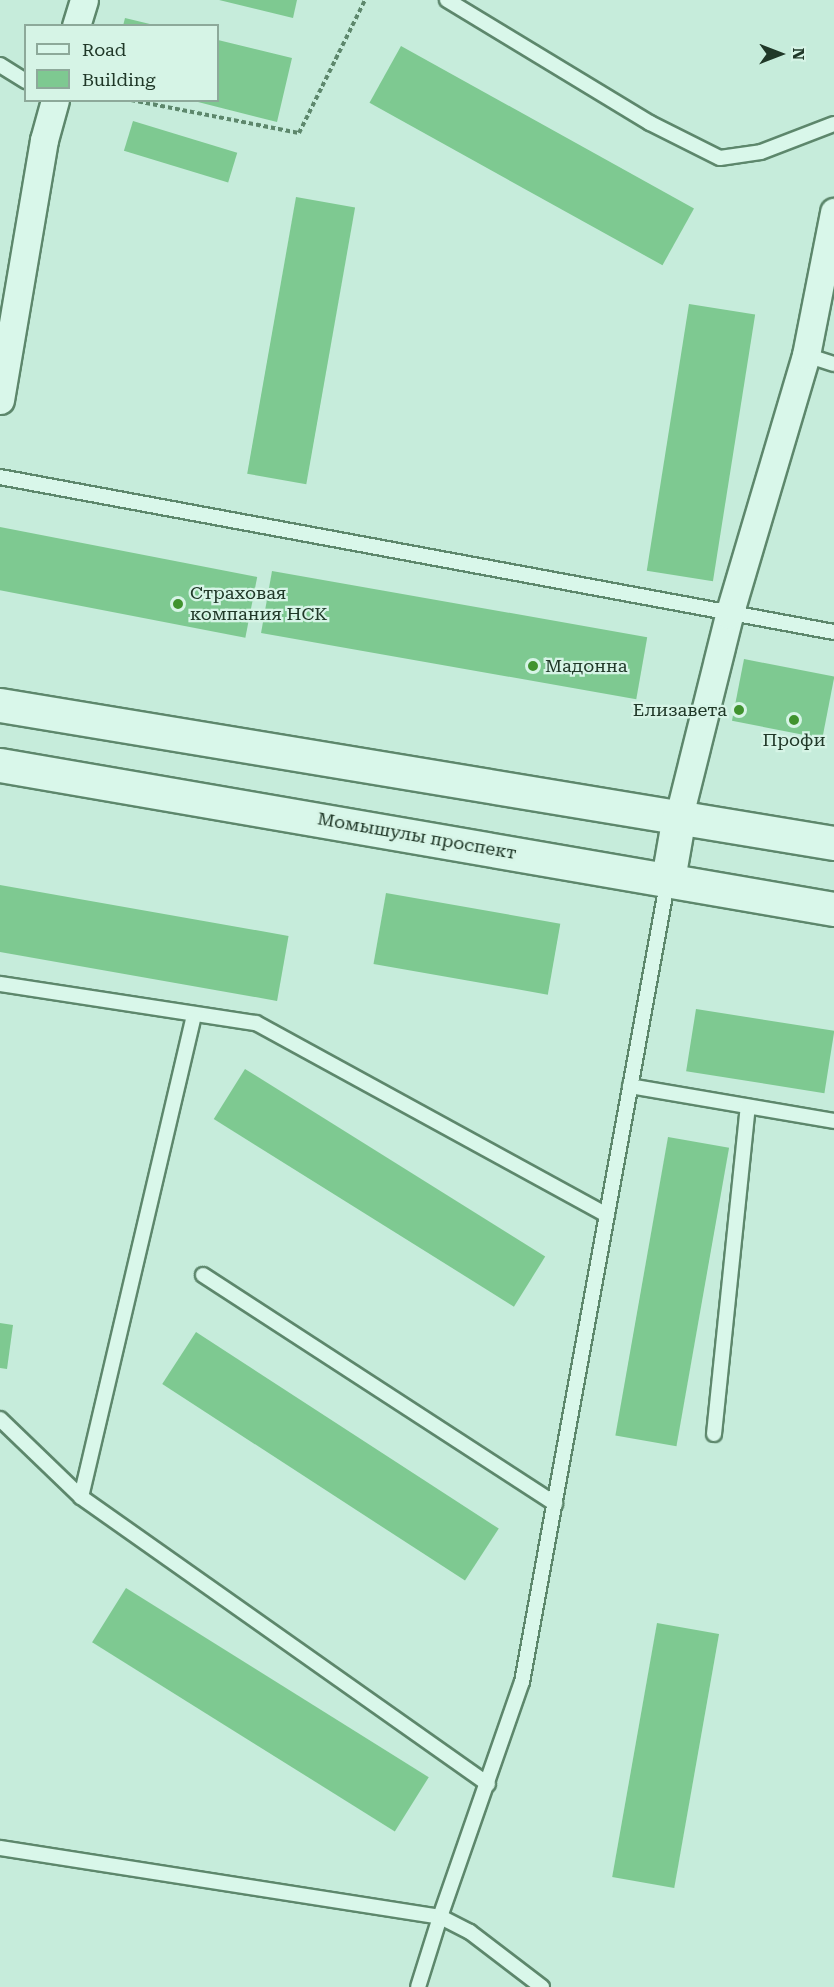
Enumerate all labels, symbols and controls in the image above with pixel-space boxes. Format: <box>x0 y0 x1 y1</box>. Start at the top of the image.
legend <box>24 24 219 102</box>
north arrow <box>750 24 810 84</box>
text: Road <box>82 39 126 60</box>
text: N <box>789 48 808 60</box>
text: Building <box>82 69 156 90</box>
place label: Страховая компания НСК <box>190 583 327 626</box>
marker: Страховая компания НСК <box>171 597 185 611</box>
place label: Мадонна <box>545 655 627 677</box>
marker: Мадонна <box>526 659 540 673</box>
place label: Елизавета <box>633 699 727 721</box>
marker: Елизавета <box>732 703 746 717</box>
marker: Профи <box>787 713 801 727</box>
place label: Профи <box>762 729 826 751</box>
street label: Момышулы проспект <box>316 808 518 864</box>

